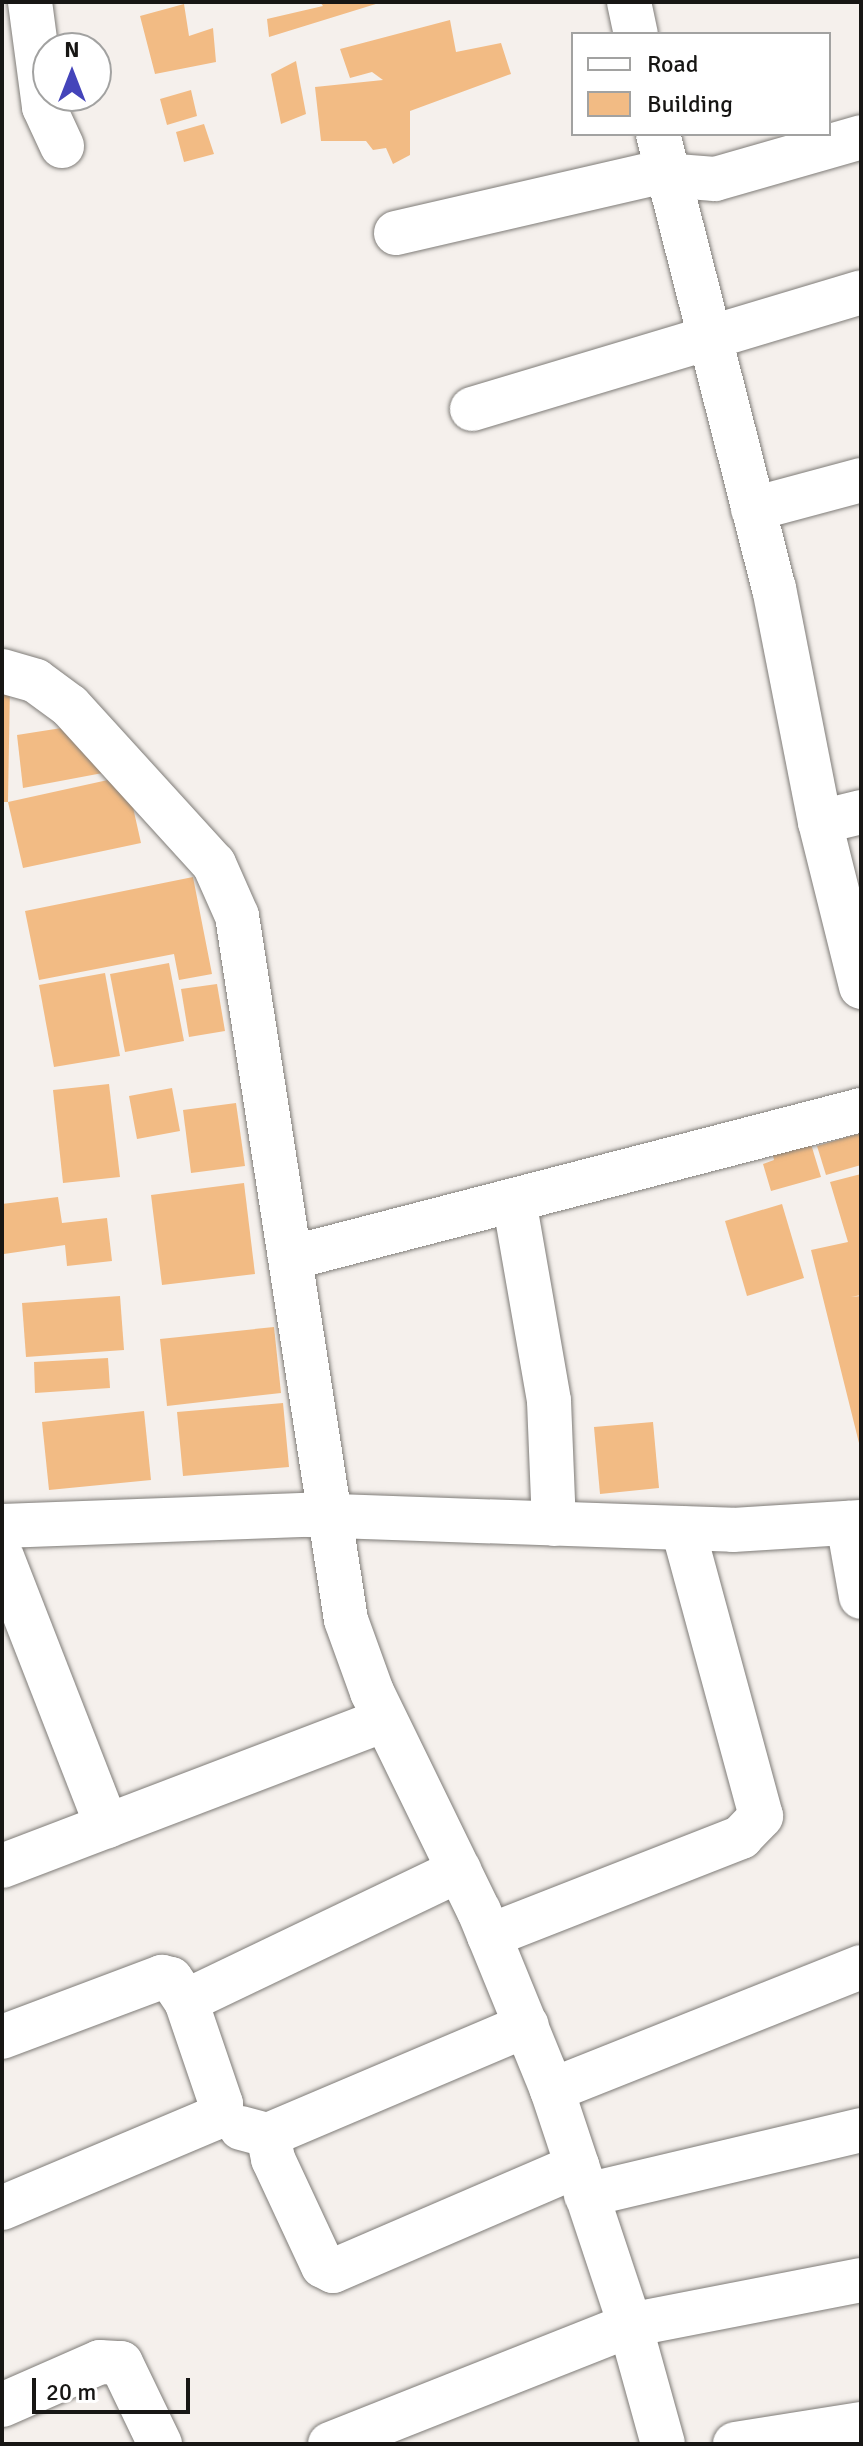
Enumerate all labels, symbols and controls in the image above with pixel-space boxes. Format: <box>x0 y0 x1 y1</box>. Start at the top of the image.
north arrow <box>32 32 112 112</box>
legend <box>571 32 831 136</box>
text: N <box>64 36 80 63</box>
text: Road <box>647 49 698 79</box>
text: Building <box>647 89 733 119</box>
scale bar <box>36 2362 194 2412</box>
text: 20 m <box>46 2377 96 2407</box>

